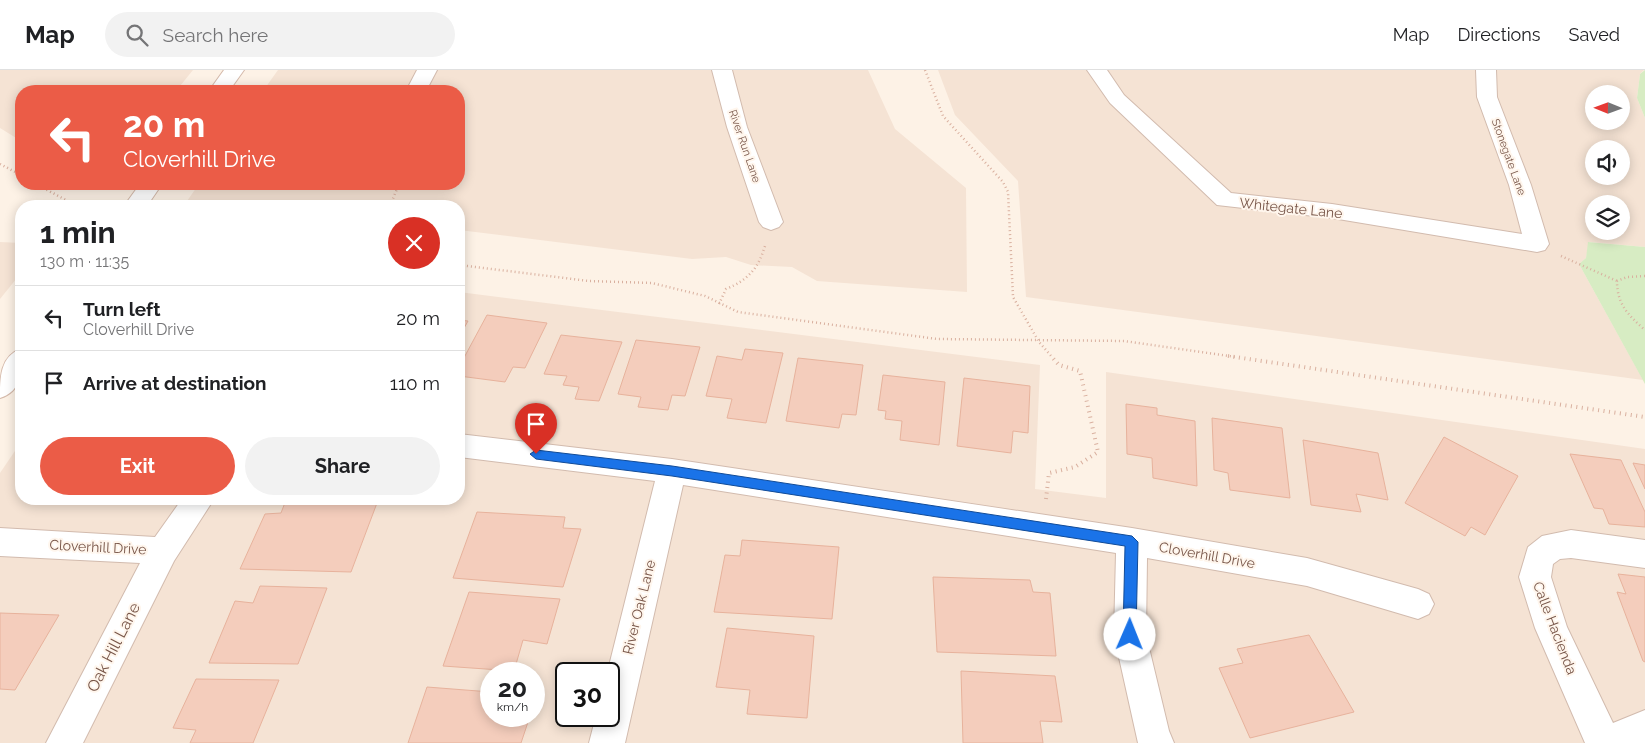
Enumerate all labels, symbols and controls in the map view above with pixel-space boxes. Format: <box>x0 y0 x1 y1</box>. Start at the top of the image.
search box <box>105 12 455 57</box>
text: Map <box>25 20 75 49</box>
icon: search <box>123 21 151 49</box>
text: Search here <box>163 24 268 46</box>
text: Map <box>1393 24 1429 45</box>
text: Directions <box>1457 24 1541 45</box>
text: Saved <box>1569 24 1620 45</box>
north arrow <box>1585 85 1630 130</box>
map controls <box>1585 85 1630 240</box>
text: 20 m <box>123 104 205 145</box>
icon: left <box>40 105 105 170</box>
street label: River Run Lane <box>726 108 763 185</box>
street label: Stonegate Lane <box>1489 117 1529 198</box>
button: sound <box>1585 140 1630 185</box>
text: Cloverhill Drive <box>123 146 276 172</box>
street label: Whitegate Lane <box>1239 195 1343 221</box>
button: layers <box>1585 195 1630 240</box>
text: 1 min <box>40 215 116 250</box>
button: close <box>388 217 440 269</box>
text: 130 m · 11:35 <box>40 252 129 271</box>
text: Turn left <box>83 298 160 320</box>
icon: left <box>40 304 68 332</box>
text: 20 m <box>396 307 440 329</box>
text: Cloverhill Drive <box>83 320 194 339</box>
icon: arrive <box>40 369 68 397</box>
text: Arrive at destination <box>83 372 267 394</box>
text: 110 m <box>390 372 440 394</box>
pin <box>515 403 557 454</box>
icon: arrive <box>522 410 550 438</box>
button: Exit <box>40 437 235 495</box>
button: Share <box>245 437 440 495</box>
street label: Cloverhill Drive <box>49 536 147 558</box>
street label: Cloverhill Drive <box>1158 539 1256 571</box>
street label: River Oak Lane <box>620 558 658 656</box>
street label: Calle Hacienda <box>1530 579 1580 677</box>
street label: Oak Hill Lane <box>83 599 144 695</box>
position arrow <box>1103 608 1155 660</box>
speed limit sign: 30 <box>555 662 620 727</box>
text: 20 <box>498 673 527 703</box>
text: km/h <box>497 700 528 714</box>

